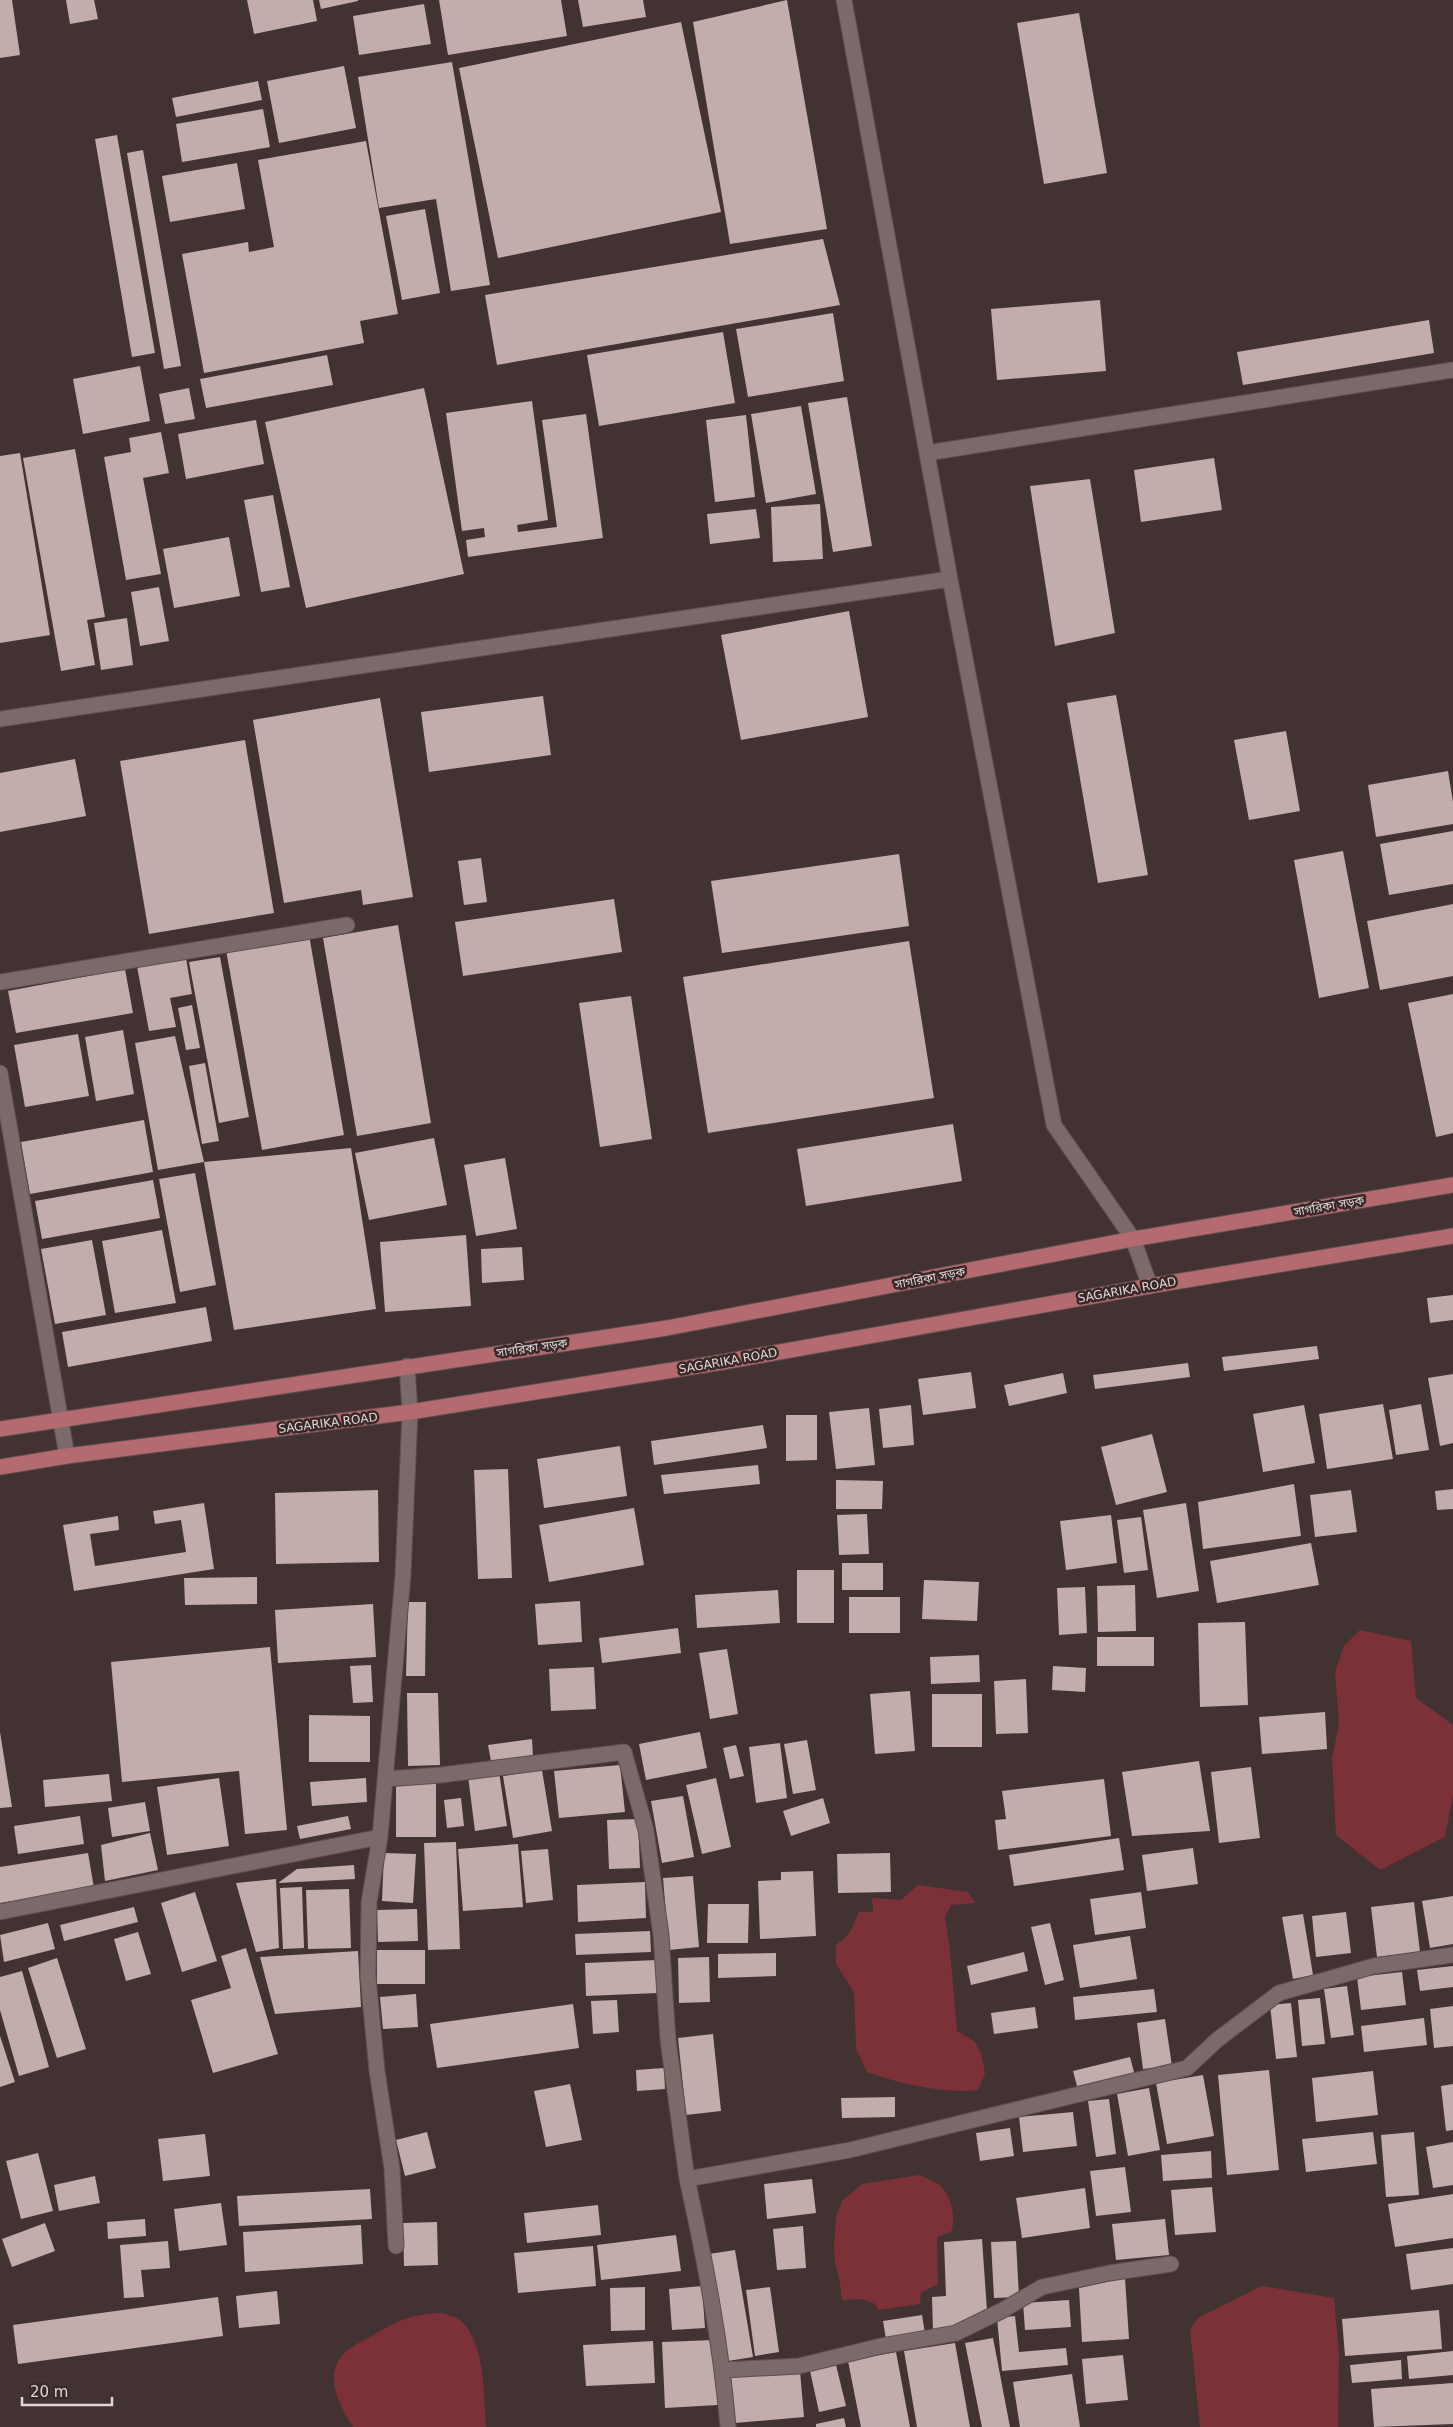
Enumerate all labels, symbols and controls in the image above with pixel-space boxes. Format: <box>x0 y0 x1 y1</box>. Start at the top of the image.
street label: সাগরিকা সড়ক <box>1292 1192 1366 1219</box>
street label: সাগরিকা সড়ক <box>893 1263 967 1292</box>
street label: SAGARIKA ROAD <box>1077 1274 1177 1306</box>
street label: সাগরিকা সড়ক <box>495 1335 569 1360</box>
street label: SAGARIKA ROAD <box>678 1345 778 1377</box>
street label: SAGARIKA ROAD <box>278 1410 378 1436</box>
scale bar <box>22 2374 112 2406</box>
text: 20 m <box>30 2383 68 2401</box>

